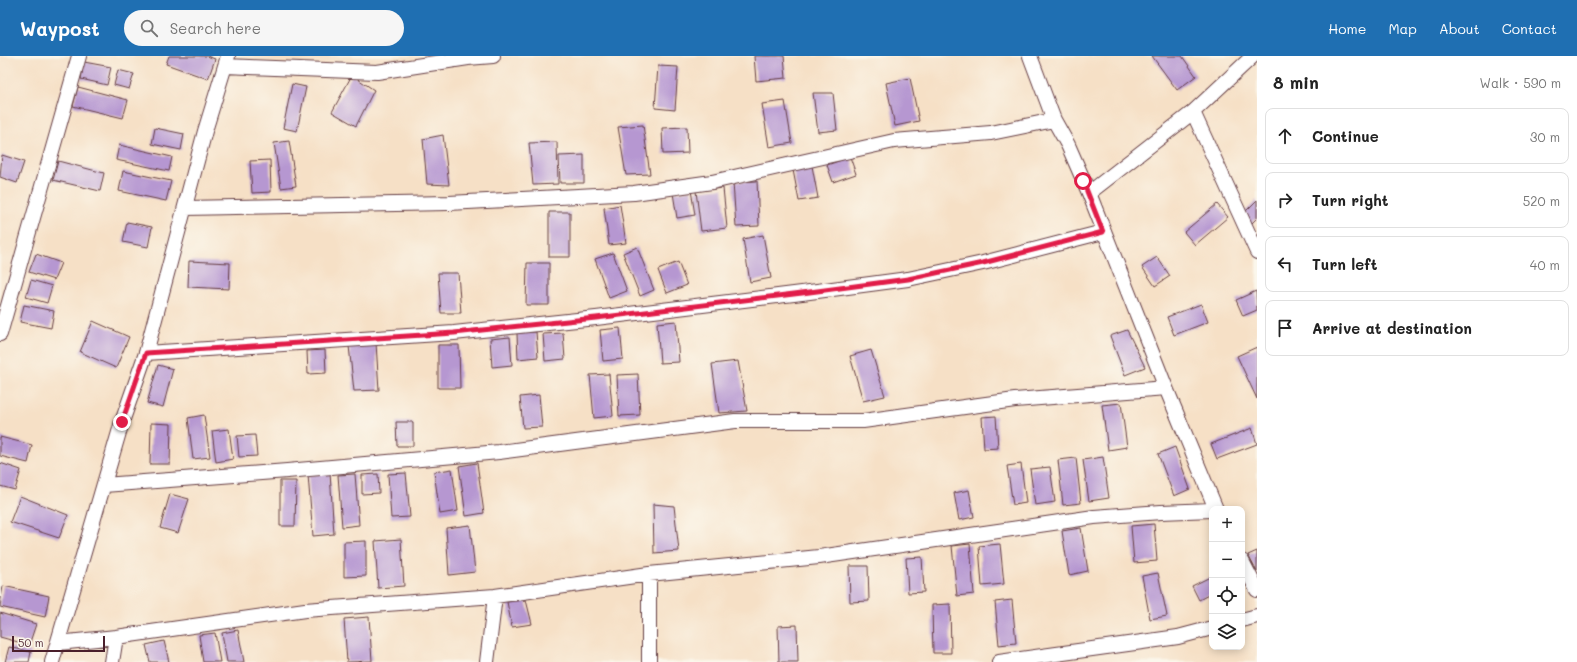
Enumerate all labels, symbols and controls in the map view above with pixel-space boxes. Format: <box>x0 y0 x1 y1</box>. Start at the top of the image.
search box <box>124 10 404 46</box>
text: Waypost <box>20 16 100 41</box>
icon: search <box>138 17 160 39</box>
text: Search here <box>170 18 261 38</box>
text: Home <box>1328 19 1366 38</box>
text: Map <box>1388 19 1417 38</box>
text: About <box>1439 19 1480 38</box>
text: Contact <box>1502 19 1557 38</box>
text: 8 min <box>1273 71 1319 93</box>
text: Walk · 590 m <box>1480 74 1561 91</box>
icon: ahead <box>1274 125 1296 147</box>
text: Continue <box>1312 126 1379 146</box>
text: 30 m <box>1530 128 1560 145</box>
route start <box>1074 172 1092 190</box>
icon: right <box>1274 189 1296 211</box>
text: Turn right <box>1312 190 1389 210</box>
text: 520 m <box>1523 192 1560 209</box>
icon: left <box>1274 253 1296 275</box>
text: Turn left <box>1312 254 1377 274</box>
text: 40 m <box>1530 256 1560 273</box>
icon: arrive <box>1274 317 1296 339</box>
text: Arrive at destination <box>1312 318 1472 338</box>
route end <box>113 413 131 431</box>
map controls <box>1209 506 1245 650</box>
button: + <box>1209 506 1245 542</box>
button: − <box>1209 542 1245 578</box>
button: locate <box>1209 578 1245 614</box>
button: layers <box>1209 614 1245 650</box>
scale bar <box>12 634 105 653</box>
text: 50 m <box>18 635 44 650</box>

